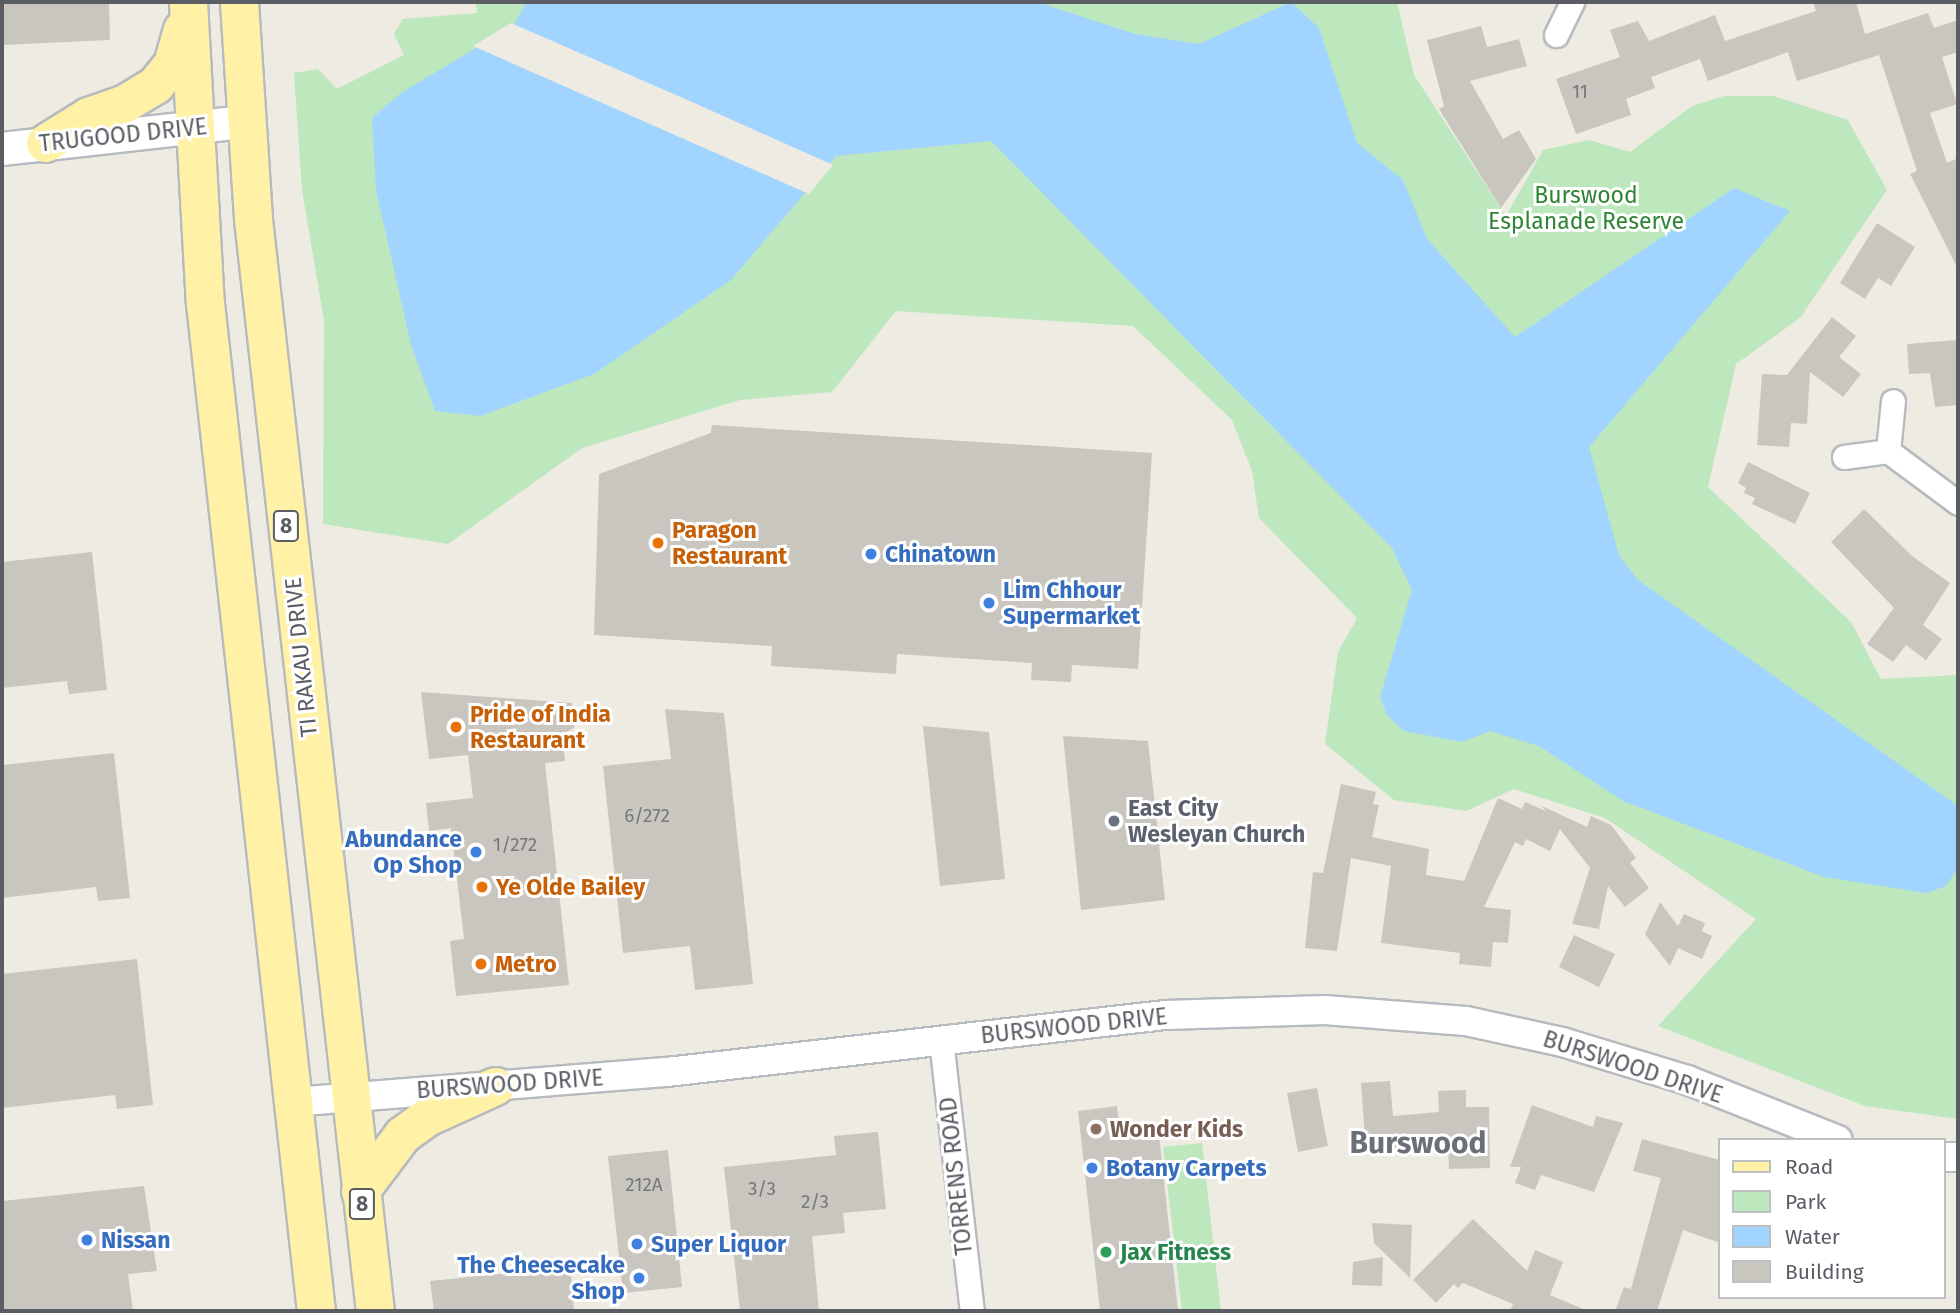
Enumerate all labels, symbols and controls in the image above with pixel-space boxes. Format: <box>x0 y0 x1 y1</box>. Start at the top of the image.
house number: 11 <box>1572 81 1588 103</box>
street label: TRUGOOD DRIVE <box>38 112 208 158</box>
park label: Burswood Esplanade Reserve <box>1488 181 1684 235</box>
road number: 8 <box>272 508 300 544</box>
place label: Paragon Restaurant <box>672 516 787 570</box>
marker: Paragon Restaurant <box>650 535 666 551</box>
place label: Chinatown <box>885 540 996 568</box>
marker: Chinatown <box>863 546 879 562</box>
street label: TI RAKAU DRIVE <box>279 576 323 738</box>
place label: Lim Chhour Supermarket <box>1003 576 1140 630</box>
marker: Lim Chhour Supermarket <box>981 595 997 611</box>
place label: Pride of India Restaurant <box>470 700 611 754</box>
marker: Pride of India Restaurant <box>448 719 464 735</box>
place label: East City Wesleyan Church <box>1128 794 1305 848</box>
house number: 6/272 <box>624 805 670 827</box>
marker: East City Wesleyan Church <box>1106 813 1122 829</box>
place label: Abundance Op Shop <box>345 825 462 879</box>
house number: 1/272 <box>493 834 537 856</box>
marker: Abundance Op Shop <box>468 844 484 860</box>
place label: Ye Olde Bailey <box>496 873 645 901</box>
marker: Ye Olde Bailey <box>474 879 490 895</box>
place label: Metro <box>495 950 557 978</box>
marker: Metro <box>473 956 489 972</box>
street label: BURSWOOD DRIVE <box>979 1002 1169 1050</box>
street label: BURSWOOD DRIVE <box>1540 1025 1726 1109</box>
street label: BURSWOOD DRIVE <box>415 1064 605 1104</box>
street label: TORRENS ROAD <box>934 1096 978 1256</box>
place label: Wonder Kids <box>1110 1115 1243 1143</box>
marker: Wonder Kids <box>1088 1121 1104 1137</box>
district label: Burswood <box>1349 1125 1487 1161</box>
legend <box>1718 1138 1946 1299</box>
place label: Botany Carpets <box>1106 1154 1267 1182</box>
text: Road <box>1785 1154 1833 1180</box>
marker: Botany Carpets <box>1084 1160 1100 1176</box>
house number: 212A <box>625 1174 663 1196</box>
house number: 3/3 <box>748 1178 776 1200</box>
road number: 8 <box>348 1186 376 1222</box>
text: Park <box>1785 1189 1826 1215</box>
house number: 2/3 <box>801 1191 829 1213</box>
text: Water <box>1785 1224 1840 1250</box>
place label: Nissan <box>101 1226 170 1254</box>
place label: Super Liquor <box>651 1230 786 1258</box>
marker: Nissan <box>79 1232 95 1248</box>
marker: Super Liquor <box>629 1236 645 1252</box>
place label: Jax Fitness <box>1120 1238 1231 1266</box>
marker: Jax Fitness <box>1098 1244 1114 1260</box>
place label: The Cheesecake Shop <box>457 1251 625 1305</box>
text: Building <box>1785 1259 1864 1285</box>
marker: The Cheesecake Shop <box>631 1270 647 1286</box>

